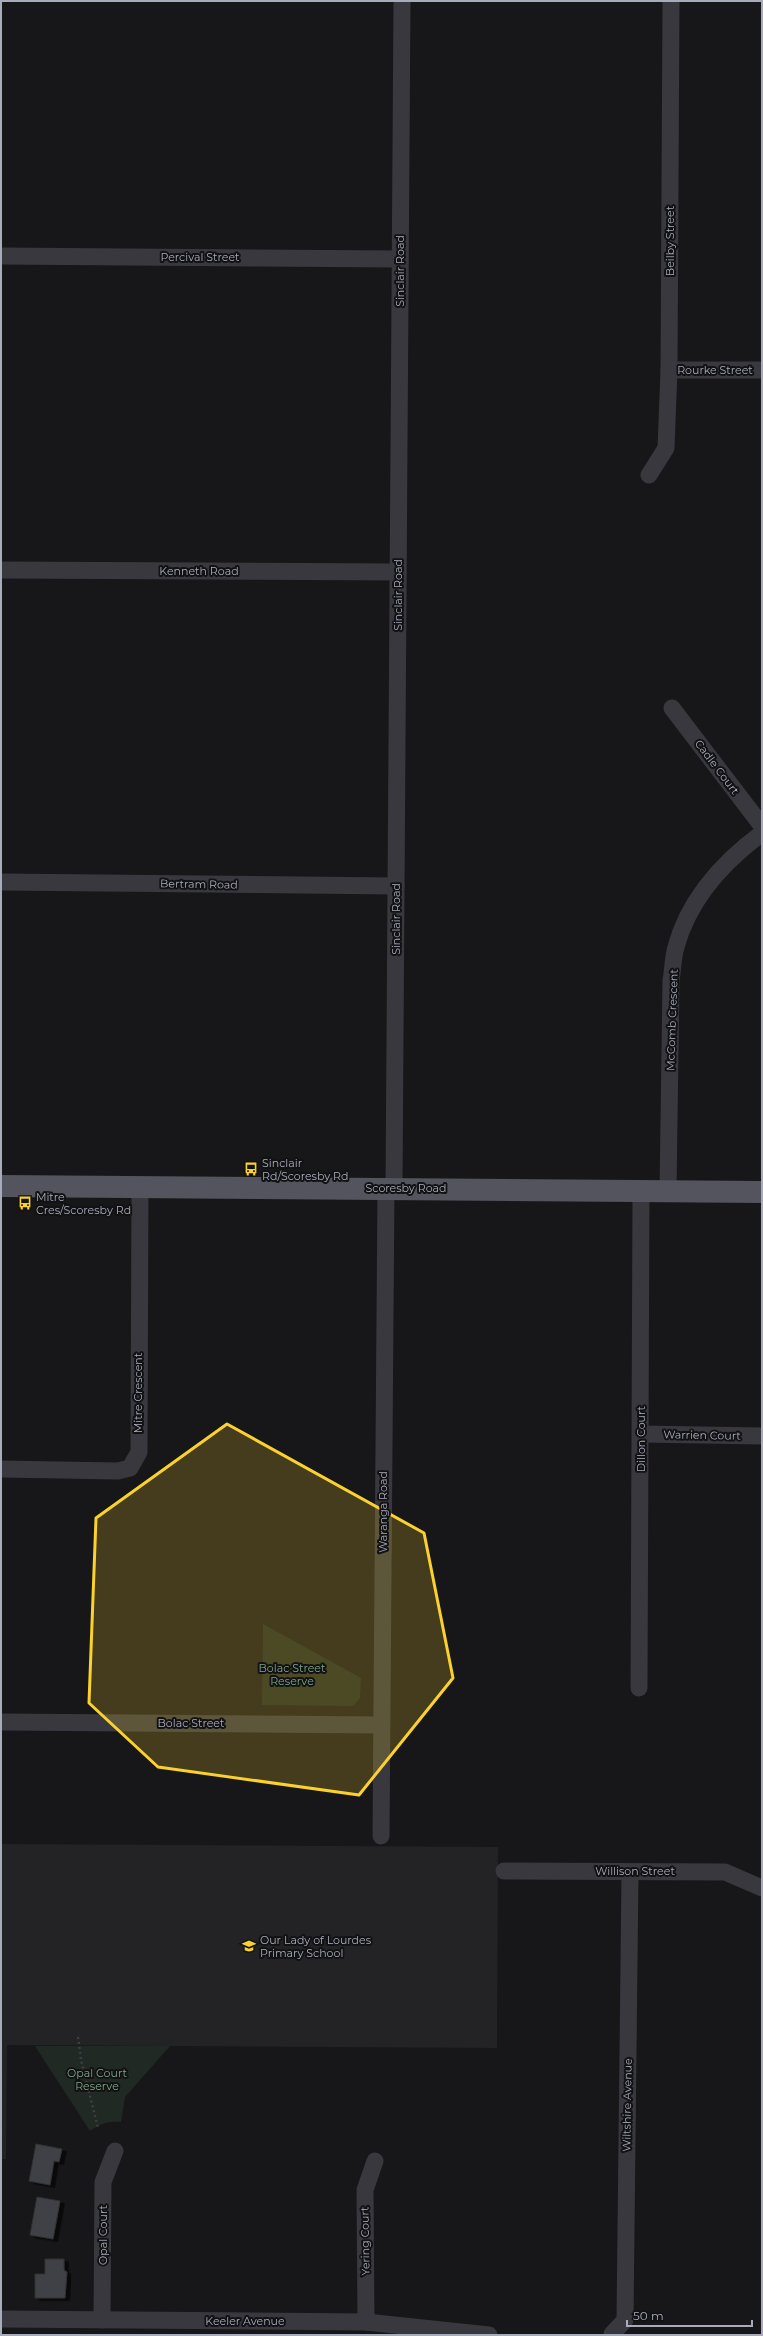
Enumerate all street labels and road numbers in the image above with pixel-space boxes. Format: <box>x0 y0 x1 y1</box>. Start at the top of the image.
street label: Beilby Street <box>663 205 677 276</box>
street label: Sinclair Road <box>393 235 407 307</box>
street label: Percival Street <box>160 250 240 264</box>
street label: Rourke Street <box>677 363 753 377</box>
street label: Sinclair Road <box>391 559 405 631</box>
street label: Kenneth Road <box>159 564 239 578</box>
street label: Cadle Court <box>692 737 742 798</box>
street label: Bertram Road <box>160 876 238 892</box>
street label: Sinclair Road <box>389 883 403 955</box>
street label: McComb Crescent <box>663 968 681 1071</box>
street label: Scoresby Road <box>366 1181 446 1195</box>
street label: Mitre Crescent <box>131 1352 145 1433</box>
street label: Dillon Court <box>634 1405 648 1472</box>
street label: Warrien Court <box>663 1427 741 1443</box>
street label: Waranga Road <box>376 1471 390 1553</box>
street label: Bolac Street <box>158 1716 225 1730</box>
street label: Willison Street <box>595 1864 675 1878</box>
street label: Wiltshire Avenue <box>619 2058 635 2152</box>
street label: Opal Court <box>96 2205 110 2265</box>
street label: Yering Court <box>357 2206 373 2276</box>
street label: Keeler Avenue <box>205 2314 285 2328</box>

